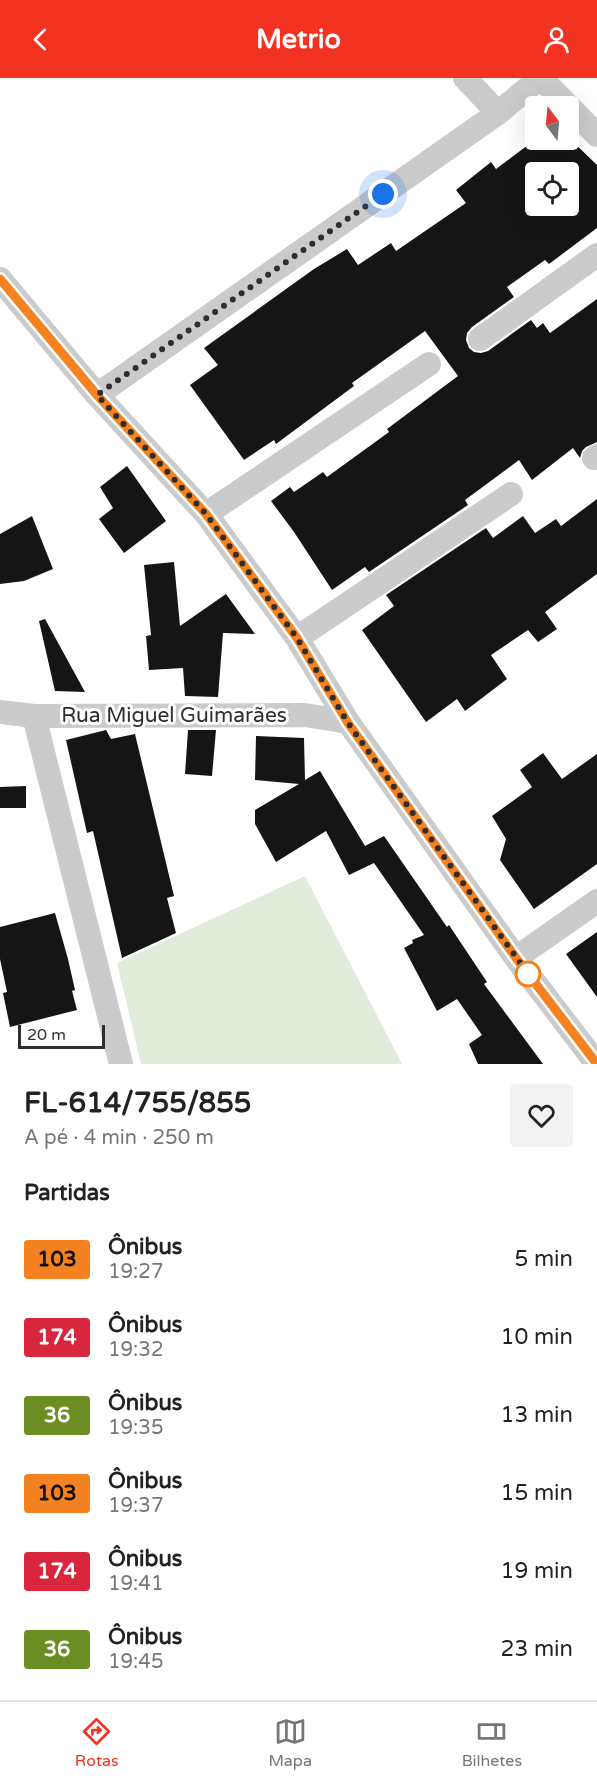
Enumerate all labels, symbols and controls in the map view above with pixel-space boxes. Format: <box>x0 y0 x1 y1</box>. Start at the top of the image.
icon: back <box>24 23 57 56</box>
text: Metrio <box>256 23 341 56</box>
icon: person <box>540 23 573 56</box>
north arrow <box>525 96 579 150</box>
map controls <box>525 96 579 216</box>
button: locate <box>525 162 579 216</box>
your location <box>368 179 398 209</box>
street label: Rua Miguel Guimarães <box>61 703 287 728</box>
unlabelled marker <box>515 961 541 987</box>
scale bar <box>18 1022 105 1049</box>
text: 20 m <box>27 1025 66 1045</box>
button: heart <box>510 1084 573 1147</box>
text: FL-614/755/855 <box>24 1086 251 1120</box>
text: A pé · 4 min · 250 m <box>24 1126 214 1150</box>
text: Partidas <box>24 1180 110 1206</box>
text: Ônibus <box>108 1234 182 1260</box>
text: 5 min <box>514 1246 573 1272</box>
text: 103 <box>37 1247 77 1272</box>
text: 19:27 <box>108 1260 163 1284</box>
text: Ônibus <box>108 1312 182 1338</box>
text: 10 min <box>501 1324 573 1350</box>
text: 174 <box>37 1325 77 1350</box>
text: 19:32 <box>108 1338 163 1362</box>
text: Ônibus <box>108 1390 182 1416</box>
text: 13 min <box>501 1402 573 1428</box>
text: 36 <box>44 1403 70 1428</box>
text: 19:35 <box>108 1416 163 1440</box>
text: Ônibus <box>108 1468 182 1494</box>
text: 15 min <box>501 1480 573 1506</box>
text: 103 <box>37 1481 77 1506</box>
text: 19:37 <box>108 1494 163 1518</box>
text: Ônibus <box>108 1546 182 1572</box>
text: 19 min <box>501 1558 573 1584</box>
text: 174 <box>37 1559 77 1584</box>
text: 19:41 <box>108 1572 163 1596</box>
text: Ônibus <box>108 1624 182 1650</box>
text: 23 min <box>501 1636 573 1662</box>
text: 36 <box>44 1637 70 1662</box>
text: 19:45 <box>108 1650 163 1674</box>
tab: Rotas <box>75 1715 119 1771</box>
tab: Mapa <box>268 1715 312 1771</box>
tab: Bilhetes <box>462 1715 522 1771</box>

